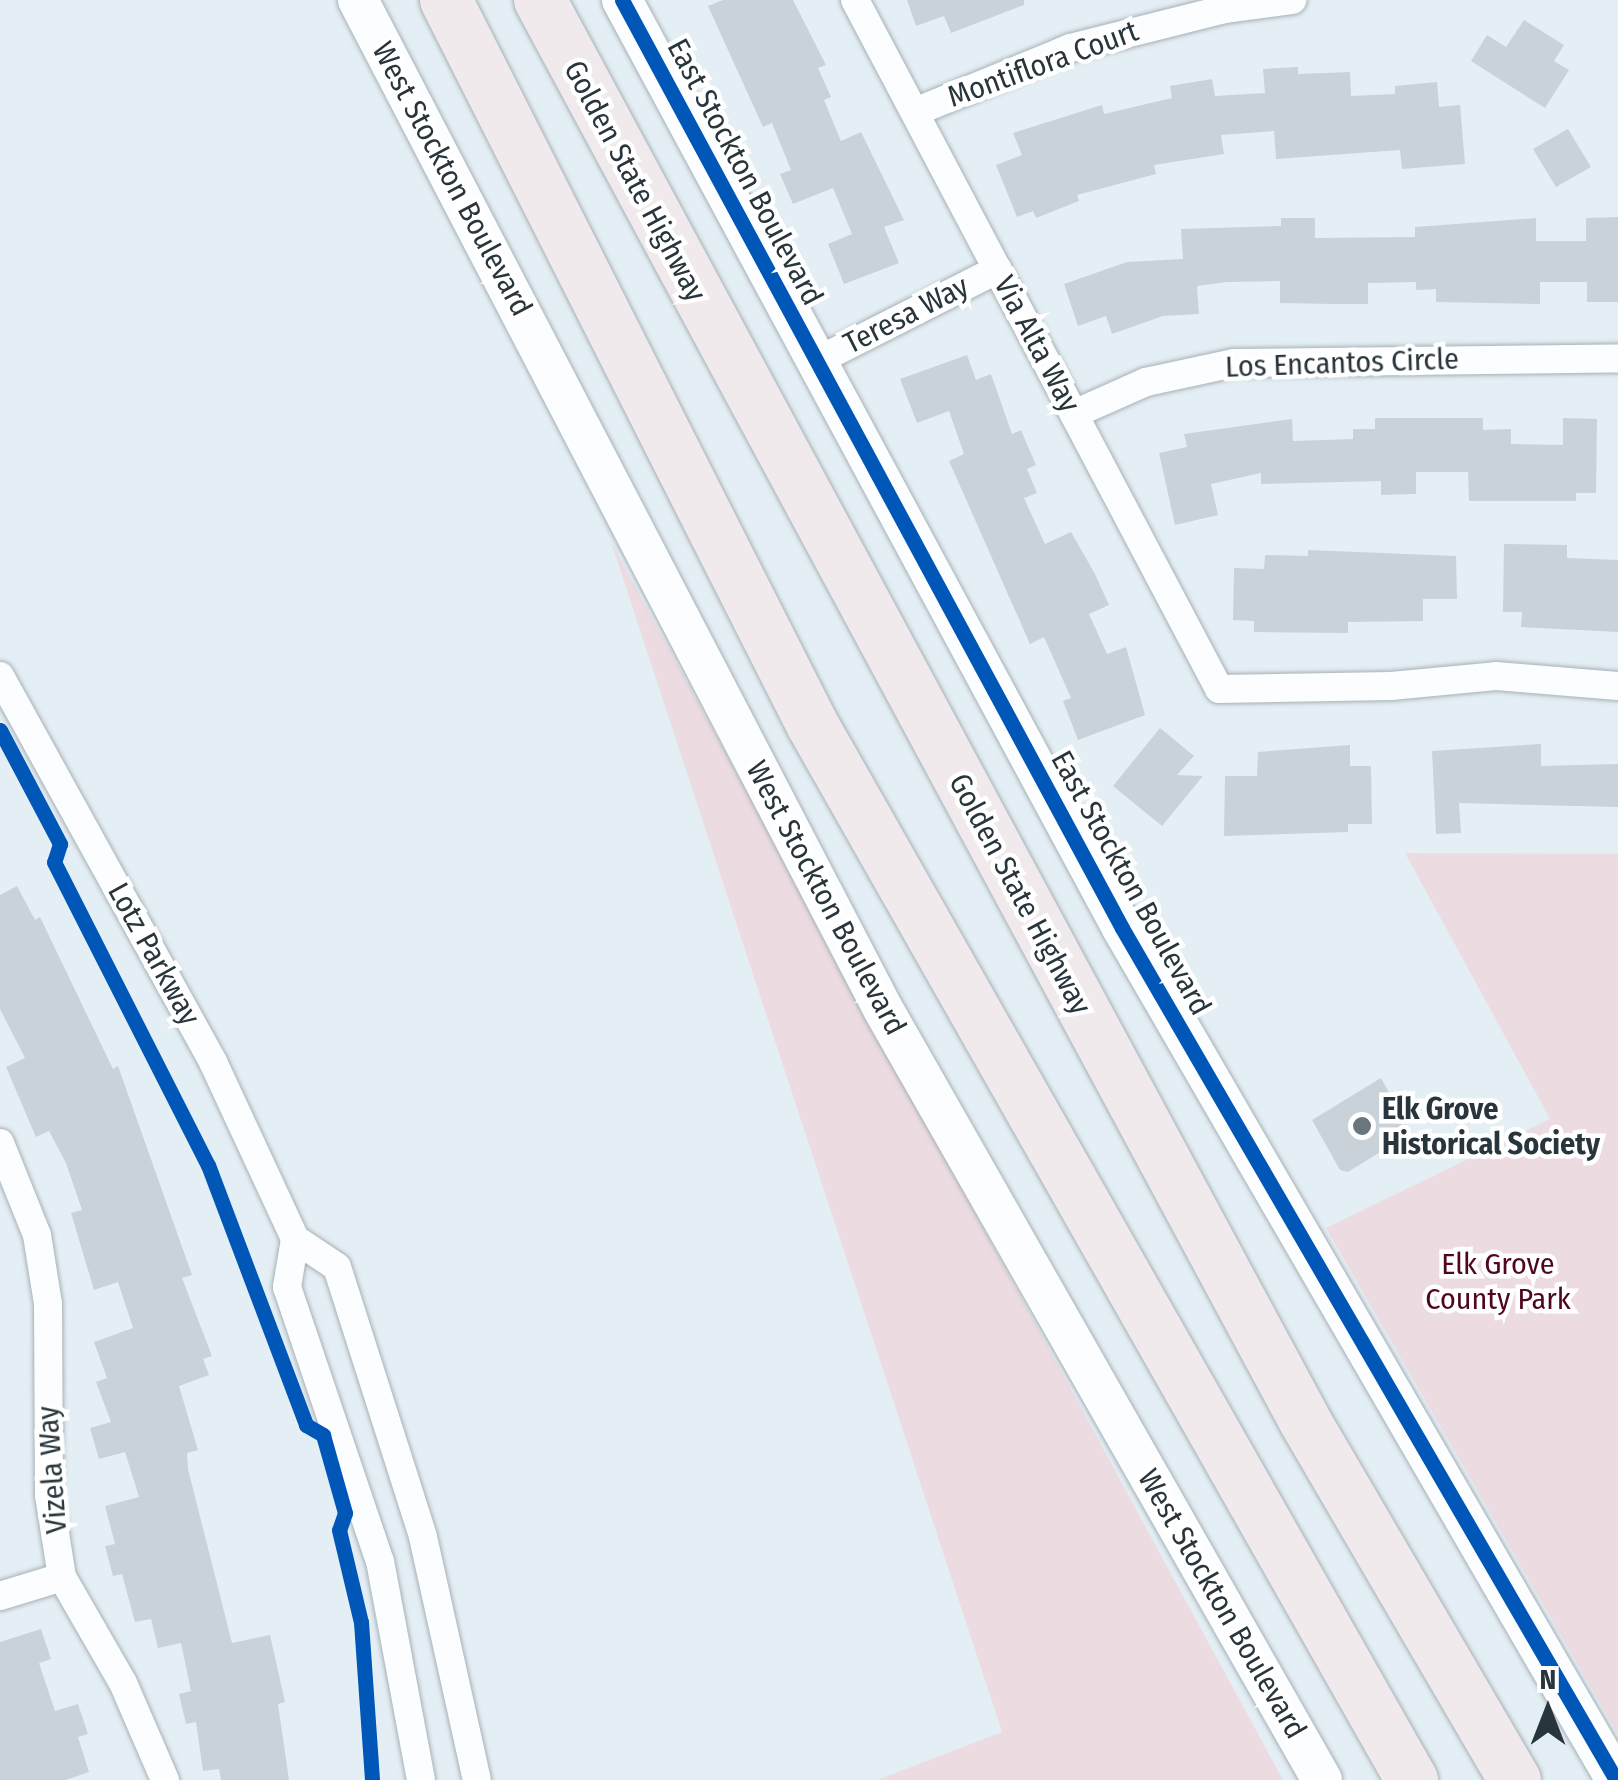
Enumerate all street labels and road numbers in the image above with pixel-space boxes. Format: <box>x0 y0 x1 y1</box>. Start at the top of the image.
street label: Montiflora Court <box>943 13 1143 115</box>
street label: East Stockton Boulevard <box>660 33 830 311</box>
street label: West Stockton Boulevard <box>364 36 540 322</box>
street label: Golden State Highway <box>556 54 714 308</box>
street label: Teresa Way <box>838 268 974 362</box>
street label: Via Alta Way <box>986 270 1088 418</box>
street label: Los Encantos Circle <box>1225 341 1459 385</box>
street label: East Stockton Boulevard <box>1043 745 1219 1021</box>
street label: West Stockton Boulevard <box>738 755 914 1041</box>
street label: Golden State Highway <box>941 767 1099 1021</box>
street label: Lotz Parkway <box>100 876 208 1032</box>
street label: Vizela Way <box>30 1405 74 1535</box>
street label: West Stockton Boulevard <box>1130 1463 1314 1745</box>

